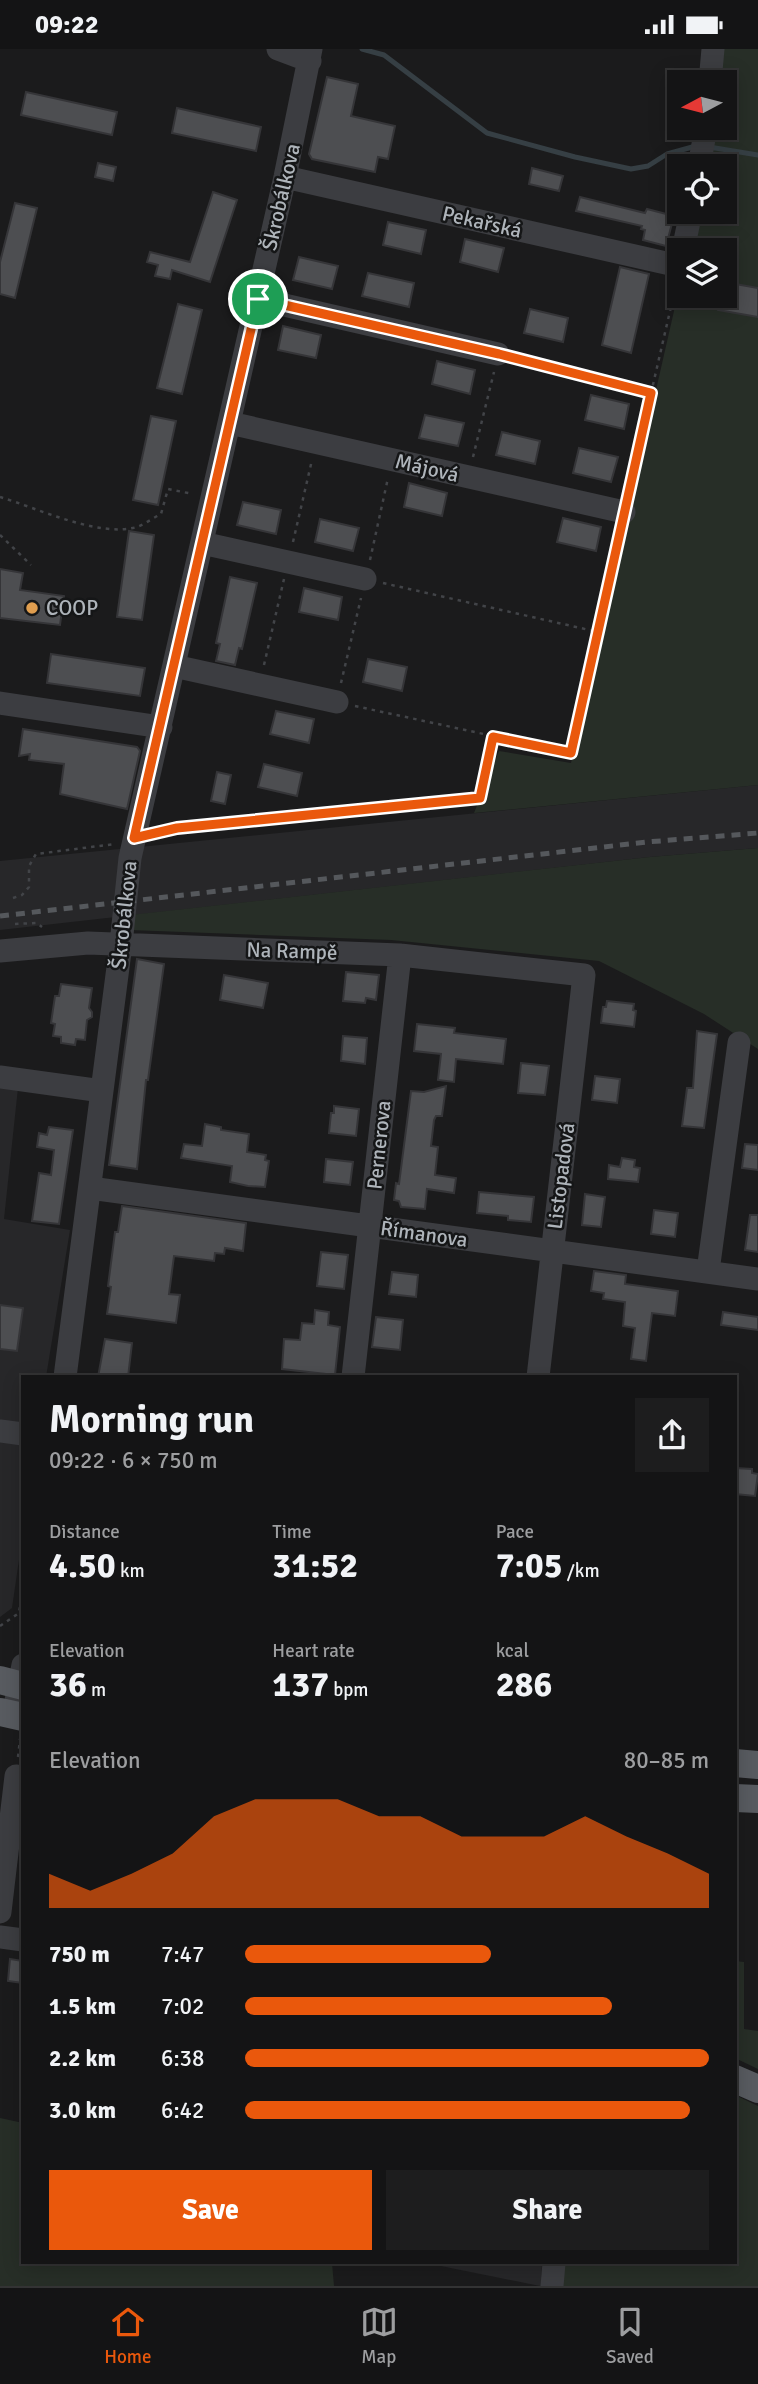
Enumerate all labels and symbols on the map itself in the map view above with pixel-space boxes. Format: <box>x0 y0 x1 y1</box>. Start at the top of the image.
north arrow <box>667 70 737 140</box>
street label: Škrobálkova <box>256 141 306 253</box>
street label: Pekařská <box>440 200 524 244</box>
pin <box>228 269 288 329</box>
street label: Májová <box>393 448 461 488</box>
place label: COOP <box>46 595 98 621</box>
marker: COOP <box>24 600 40 616</box>
street label: Škrobálkova <box>105 859 143 971</box>
street label: Na Rampě <box>246 936 338 966</box>
street label: Pernerova <box>361 1099 397 1191</box>
street label: Listopadová <box>542 1121 580 1231</box>
street label: Římanova <box>379 1215 469 1253</box>

